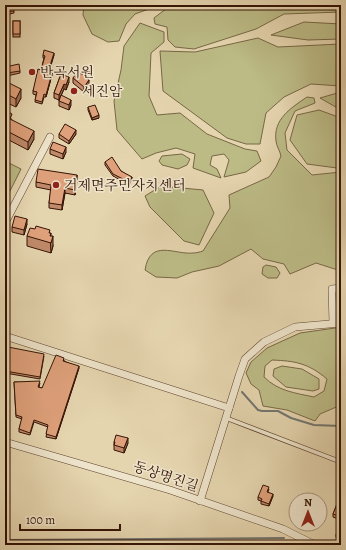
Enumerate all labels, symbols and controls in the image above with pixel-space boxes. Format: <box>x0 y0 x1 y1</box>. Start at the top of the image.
place label: 반곡서원 <box>40 63 94 82</box>
marker: 반곡서원 <box>27 67 37 77</box>
place label: 세진암 <box>82 82 123 101</box>
marker: 세진암 <box>69 86 79 96</box>
place label: 거제면주민자치센터 <box>64 176 186 195</box>
marker: 거제면주민자치센터 <box>51 180 61 190</box>
street label: 동상명진길 <box>131 457 201 496</box>
north arrow <box>288 492 328 532</box>
text: N <box>304 495 312 510</box>
scale bar <box>20 506 120 532</box>
text: 100 m <box>26 512 55 528</box>

